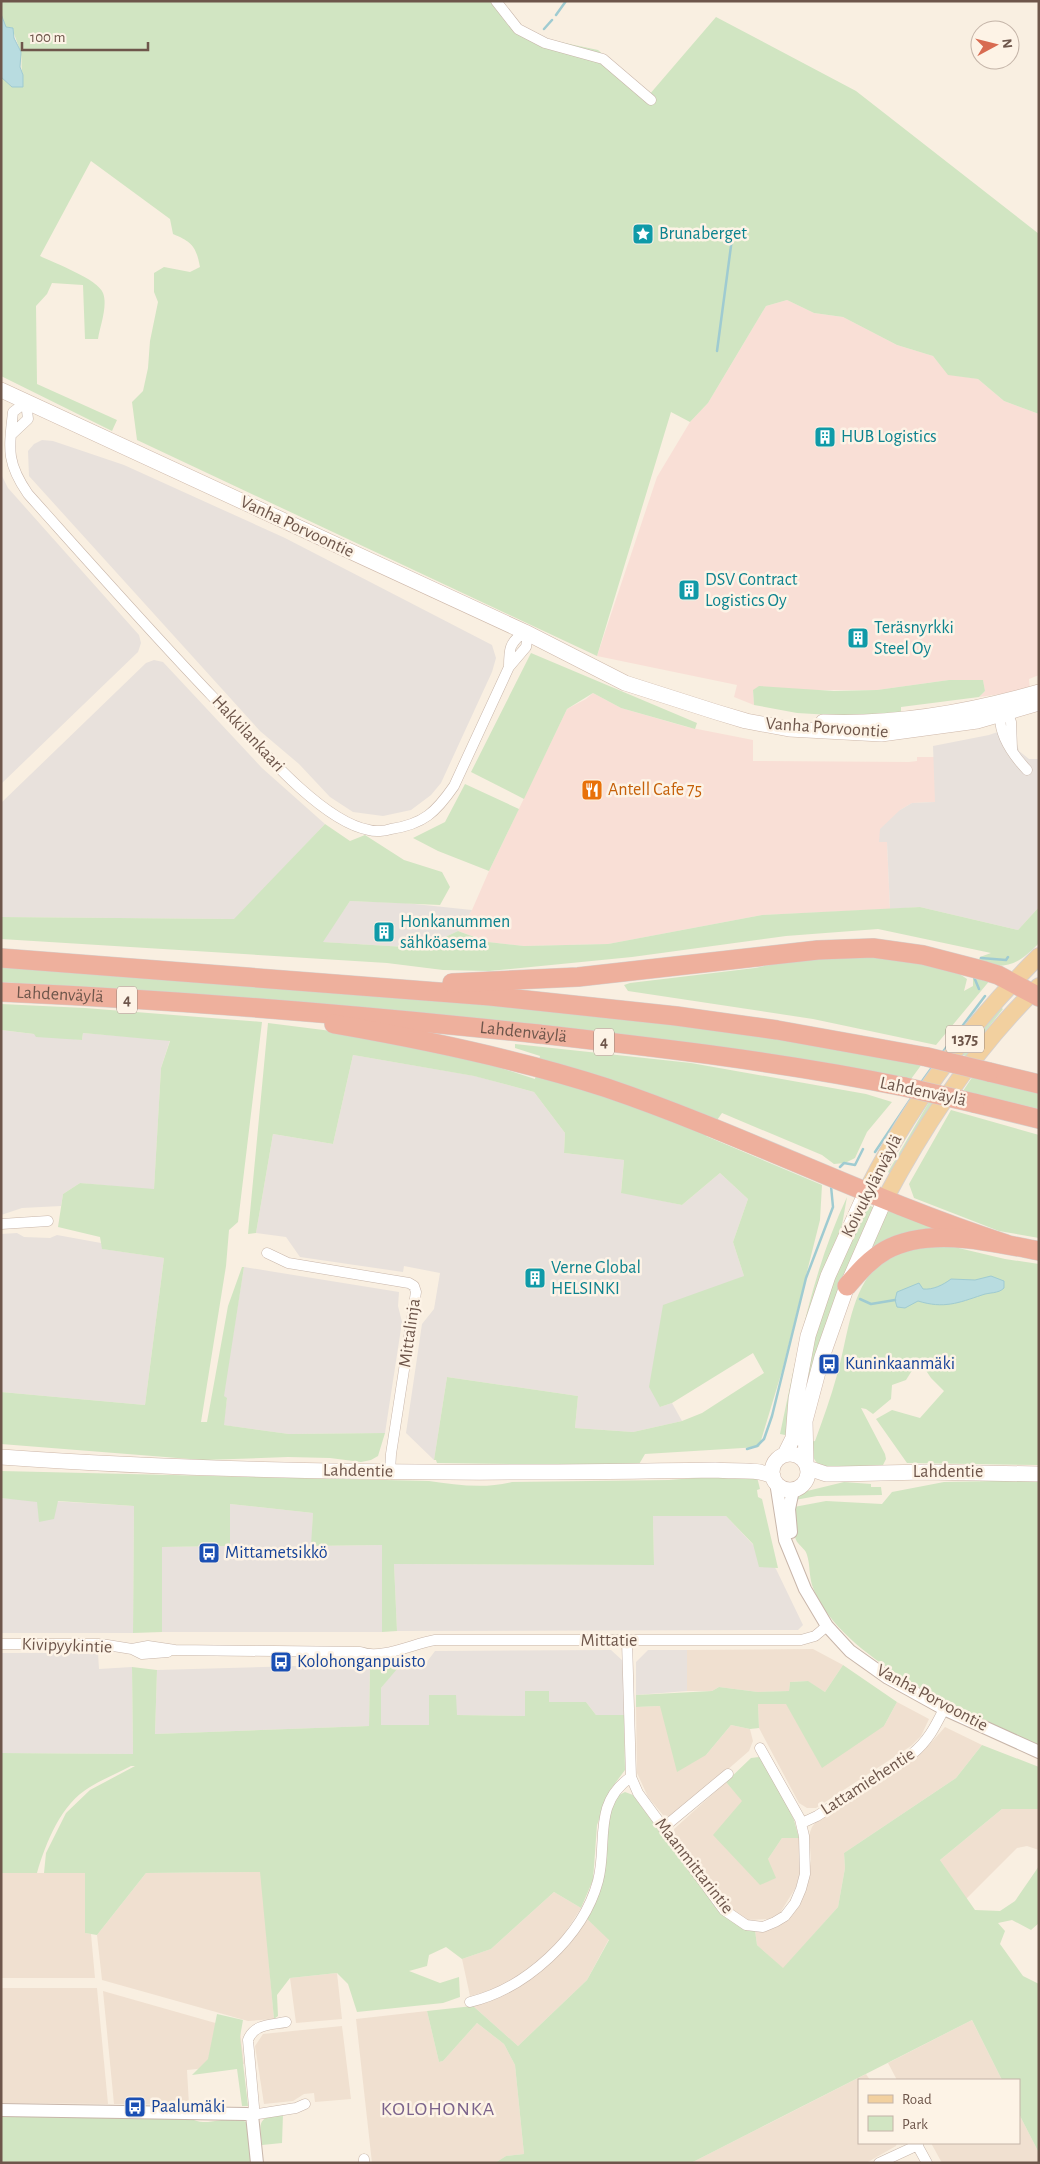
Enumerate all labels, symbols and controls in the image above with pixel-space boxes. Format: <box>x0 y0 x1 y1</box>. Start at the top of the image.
scale bar <box>22 20 149 52</box>
north arrow <box>970 20 1020 70</box>
text: 100 m <box>30 30 65 45</box>
text: N <box>999 38 1014 49</box>
place icon: Brunaberget <box>631 222 655 246</box>
place label: Brunaberget <box>659 225 747 243</box>
building icon: HUB Logistics <box>813 425 837 449</box>
place label: HUB Logistics <box>841 428 937 446</box>
street label: Vanha Porvoontie <box>237 493 357 561</box>
place label: DSV Contract Logistics Oy <box>705 571 798 610</box>
building icon: DSV Contract Logistics Oy <box>677 578 701 602</box>
place label: Teräsnyrkki Steel Oy <box>874 619 954 658</box>
building icon: Teräsnyrkki Steel Oy <box>846 626 870 650</box>
street label: Hakkilankaari <box>208 692 288 776</box>
street label: Vanha Porvoontie <box>765 715 889 741</box>
restaurant icon: Antell Cafe 75 <box>580 778 604 802</box>
place label: Antell Cafe 75 <box>608 781 702 799</box>
place label: Honkanummen sähköasema <box>400 913 510 952</box>
building icon: Honkanummen sähköasema <box>372 920 396 944</box>
street label: Lahdenväylä <box>16 984 104 1006</box>
road number: 4 <box>117 986 137 1014</box>
street label: Lahdenväylä <box>479 1019 568 1046</box>
road number: 1375 <box>946 1026 984 1052</box>
road number: 4 <box>594 1028 614 1056</box>
street label: Lahdenväylä <box>878 1074 968 1110</box>
street label: Koivukylänväylä <box>838 1132 906 1240</box>
place label: Verne Global HELSINKI <box>551 1259 641 1298</box>
building icon: Verne Global HELSINKI <box>523 1266 547 1290</box>
street label: Mittalinja <box>396 1297 424 1369</box>
bus stop icon: Kuninkaanmäki <box>817 1352 841 1376</box>
place label: Kuninkaanmäki <box>845 1355 955 1373</box>
street label: Lahdentie <box>323 1461 393 1481</box>
street label: Lahdentie <box>913 1463 983 1481</box>
bus stop icon: Mittametsikkö <box>197 1541 221 1565</box>
place label: Mittametsikkö <box>225 1544 328 1562</box>
street label: Mittatie <box>581 1632 637 1650</box>
street label: Kivipyykintie <box>21 1635 113 1657</box>
bus stop icon: Kolohonganpuisto <box>269 1650 293 1674</box>
place label: Kolohonganpuisto <box>297 1653 426 1671</box>
street label: Vanha Porvoontie <box>873 1661 991 1735</box>
street label: Lattamiehentie <box>818 1745 918 1819</box>
street label: Maanmittarintie <box>651 1815 737 1917</box>
legend <box>858 2079 1020 2144</box>
text: Road <box>902 2092 932 2107</box>
bus stop icon: Paalumäki <box>123 2095 147 2119</box>
place label: Paalumäki <box>151 2098 225 2116</box>
district label: KOLOHONKA <box>381 2099 495 2119</box>
text: Park <box>902 2117 928 2132</box>

